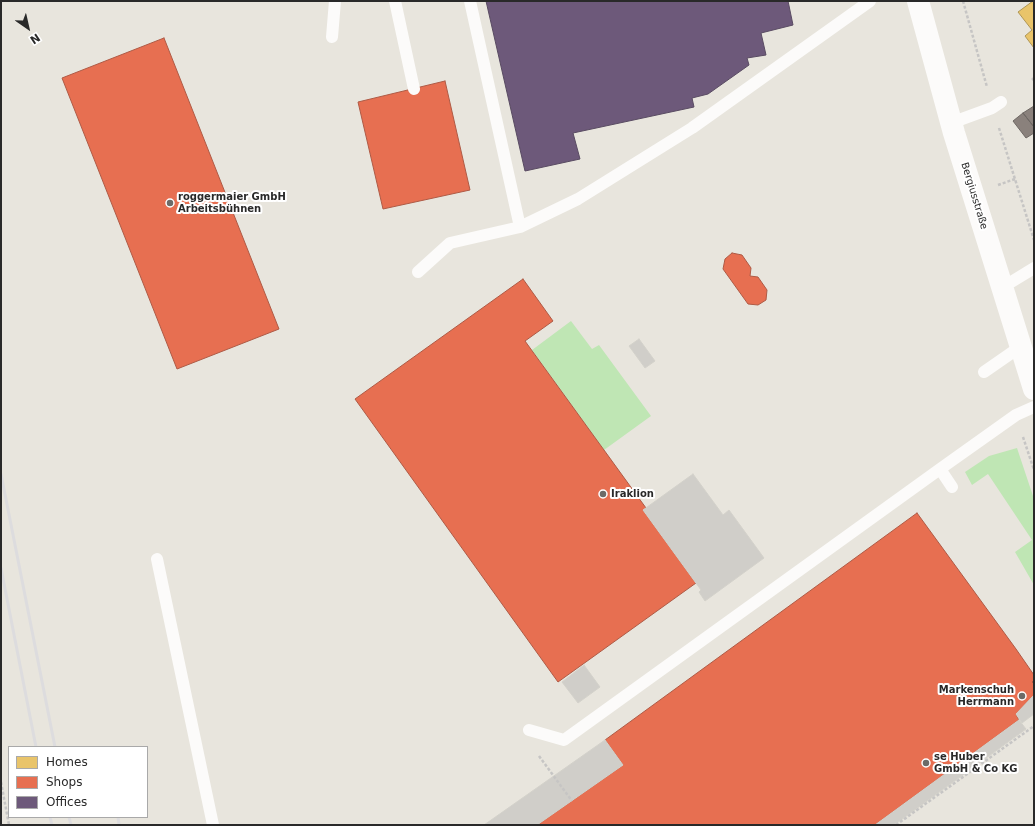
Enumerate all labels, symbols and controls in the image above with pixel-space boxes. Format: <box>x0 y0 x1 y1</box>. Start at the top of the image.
north arrow <box>8 8 48 48</box>
text: N <box>28 30 42 46</box>
street label: Bergiusstraße <box>958 161 990 231</box>
place label: roggermaier GmbH Arbeitsbühnen <box>178 191 286 214</box>
marker: roggermaier GmbH Arbeitsbühnen <box>165 198 175 208</box>
place label: Iraklion <box>611 488 654 500</box>
marker: Iraklion <box>598 489 608 499</box>
place label: Markenschuh Herrmann <box>939 684 1014 708</box>
marker: Markenschuh Herrmann <box>1017 691 1027 701</box>
legend <box>8 746 148 818</box>
place label: se Huber GmbH & Co KG <box>934 751 1017 774</box>
text: Homes <box>46 755 88 769</box>
marker: se Huber GmbH & Co KG <box>921 758 931 768</box>
text: Shops <box>46 775 82 789</box>
text: Offices <box>46 795 87 809</box>

